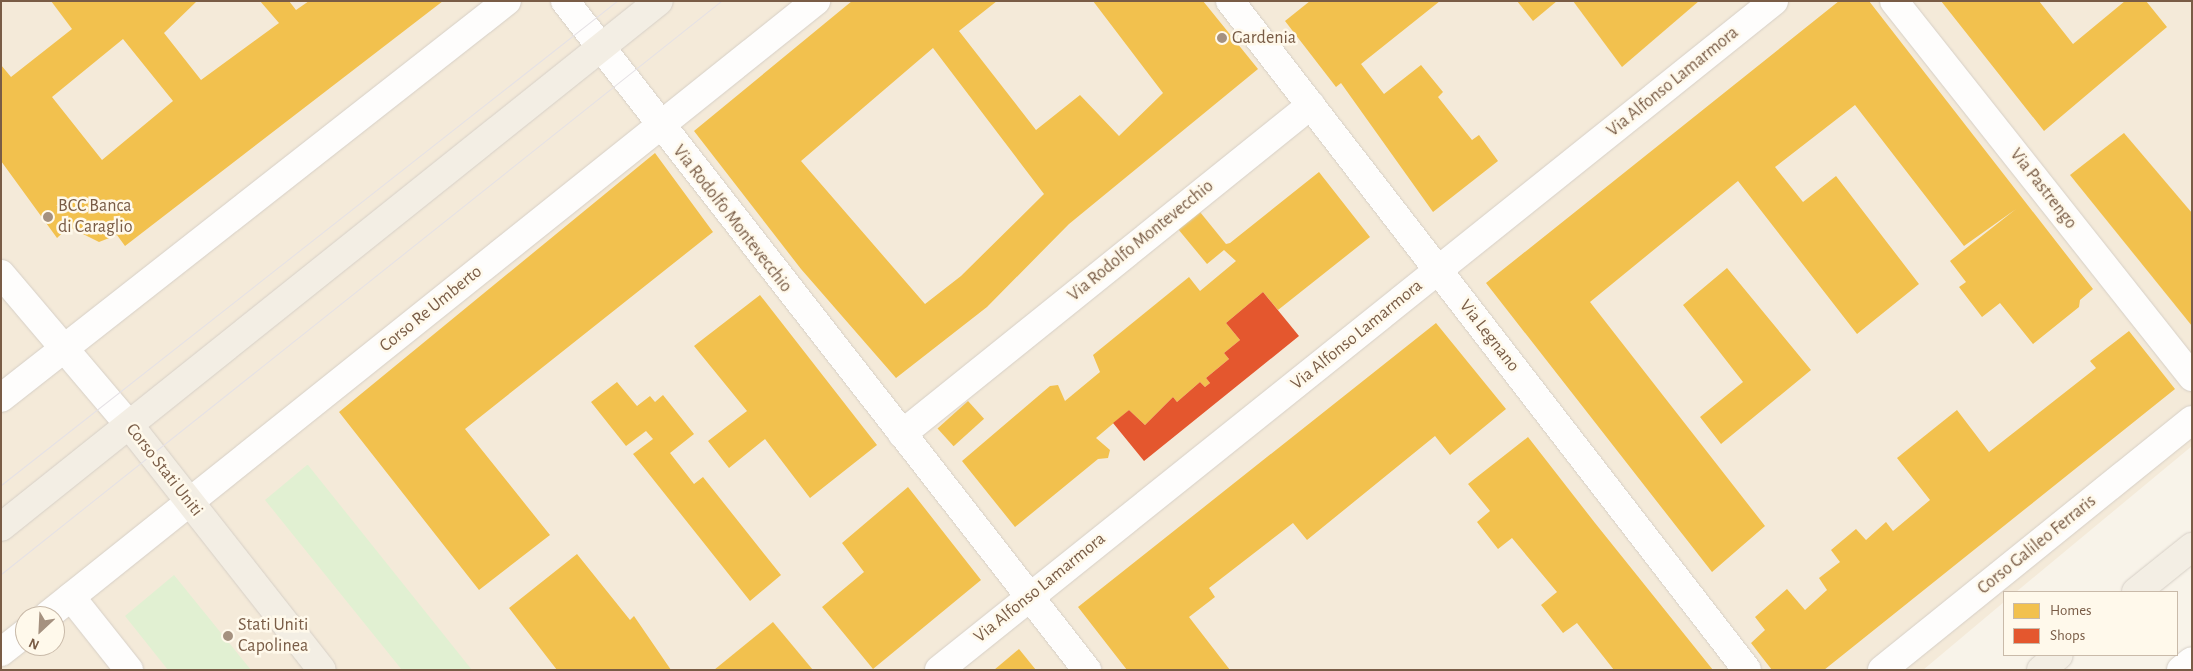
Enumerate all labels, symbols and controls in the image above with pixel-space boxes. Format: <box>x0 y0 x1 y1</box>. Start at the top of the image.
street label: Via Alfonso Lamarmora <box>1603 22 1743 142</box>
place label: Gardenia <box>1232 27 1296 49</box>
marker: Gardenia <box>1216 32 1228 44</box>
street label: Via Rodolfo Montevecchio <box>668 141 796 297</box>
street label: Via Pastrengo <box>2005 144 2081 234</box>
street label: Via Rodolfo Montevecchio <box>1064 176 1218 306</box>
place label: BCC Banca di Caraglio <box>58 196 133 238</box>
marker: BCC Banca di Caraglio <box>42 211 54 223</box>
street label: Corso Re Umberto <box>375 261 487 357</box>
street label: Via Alfonso Lamarmora <box>1287 275 1427 395</box>
street label: Via Legnano <box>1454 296 1524 376</box>
street label: Corso Stati Uniti <box>121 419 207 521</box>
street label: Corso Galileo Ferraris <box>1973 491 2101 599</box>
street label: Via Alfonso Lamarmora <box>970 528 1110 648</box>
legend <box>2003 591 2178 656</box>
text: Homes <box>2050 603 2092 618</box>
north arrow <box>15 606 65 656</box>
place label: Stati Uniti Capolinea <box>238 615 308 658</box>
text: Shops <box>2050 628 2085 643</box>
marker: Stati Uniti Capolinea <box>222 630 234 642</box>
text: N <box>27 635 41 652</box>

